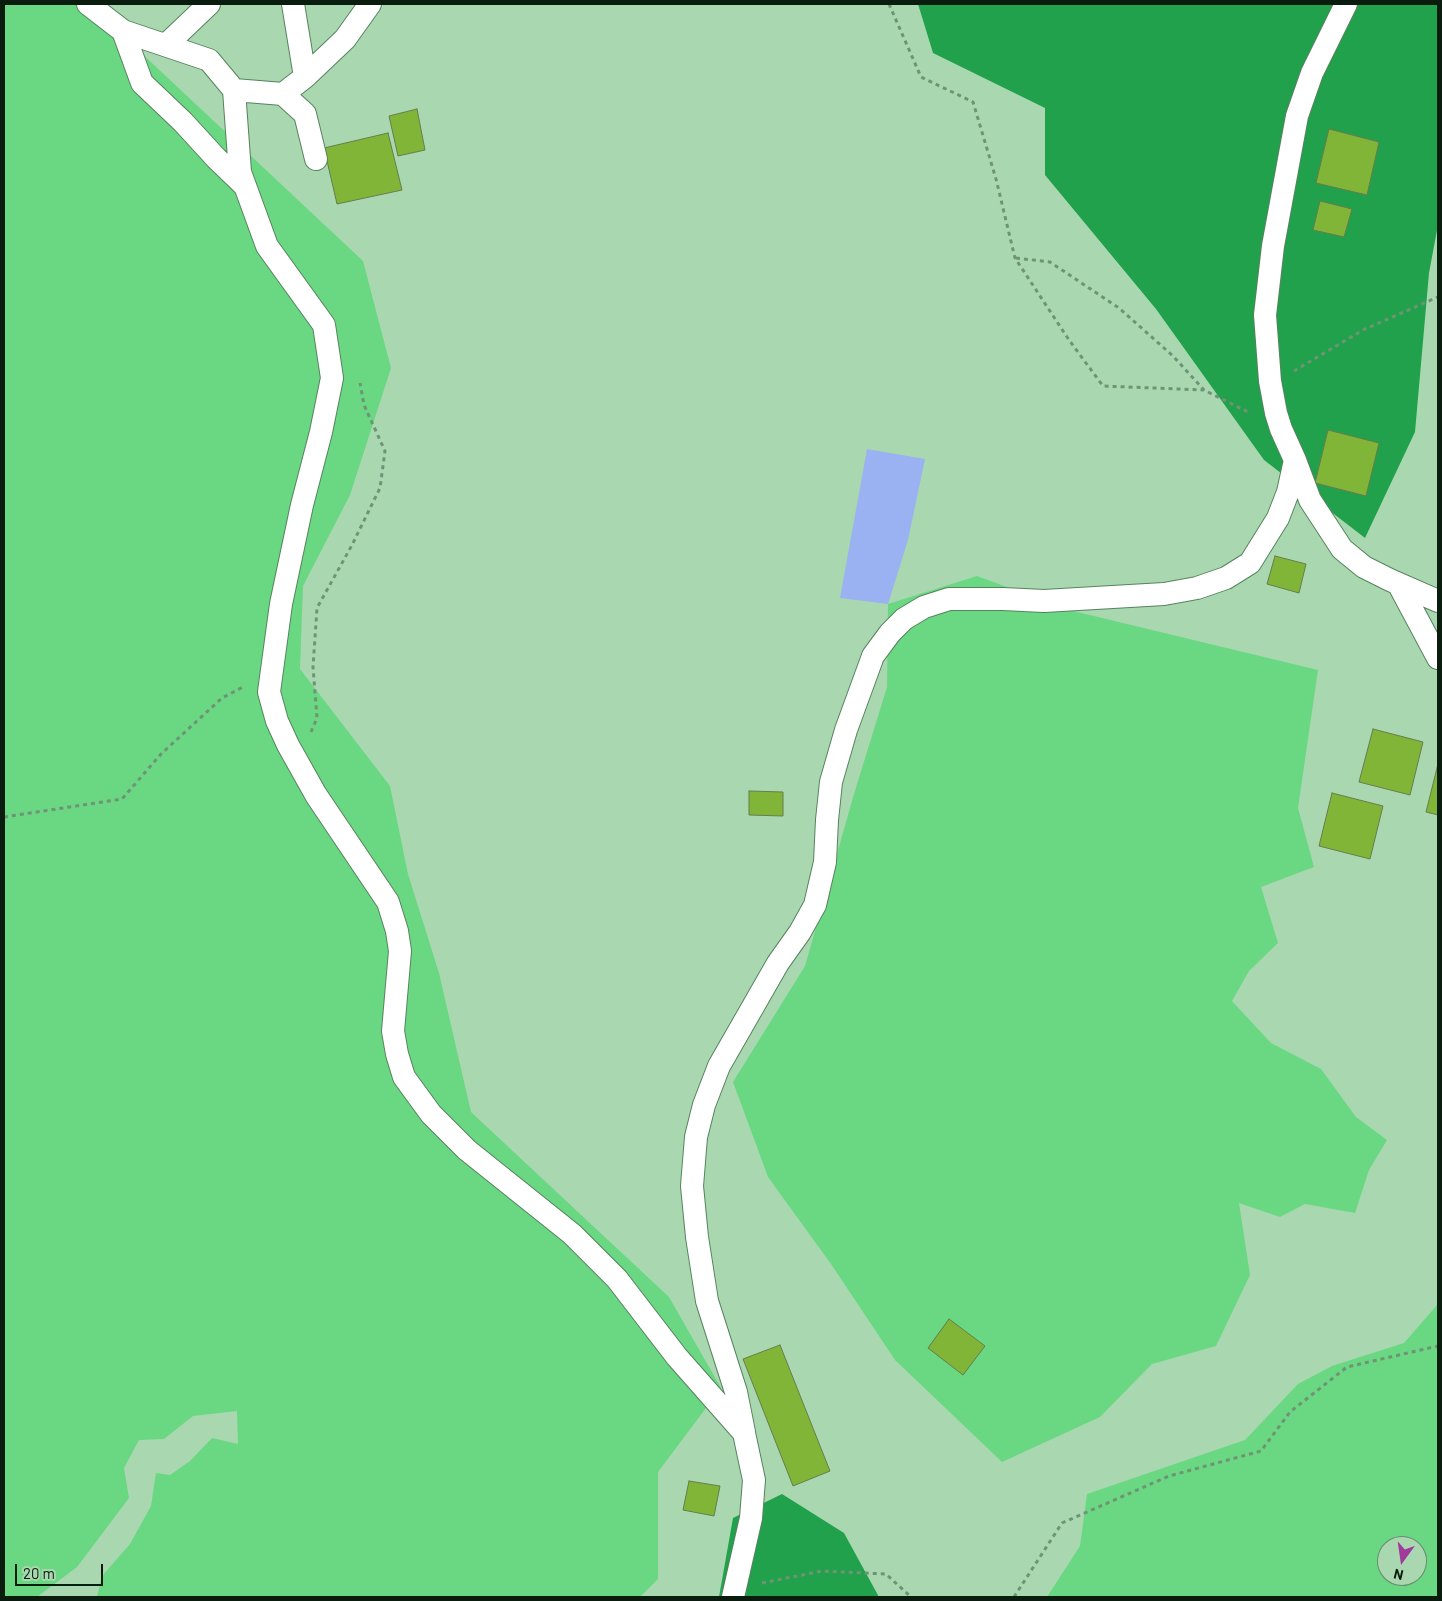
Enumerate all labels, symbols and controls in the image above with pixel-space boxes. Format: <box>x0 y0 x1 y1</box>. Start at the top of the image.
north arrow <box>1377 1536 1427 1586</box>
scale bar <box>18 1554 105 1586</box>
text: 20 m <box>23 1564 55 1582</box>
text: N <box>1392 1566 1405 1584</box>

